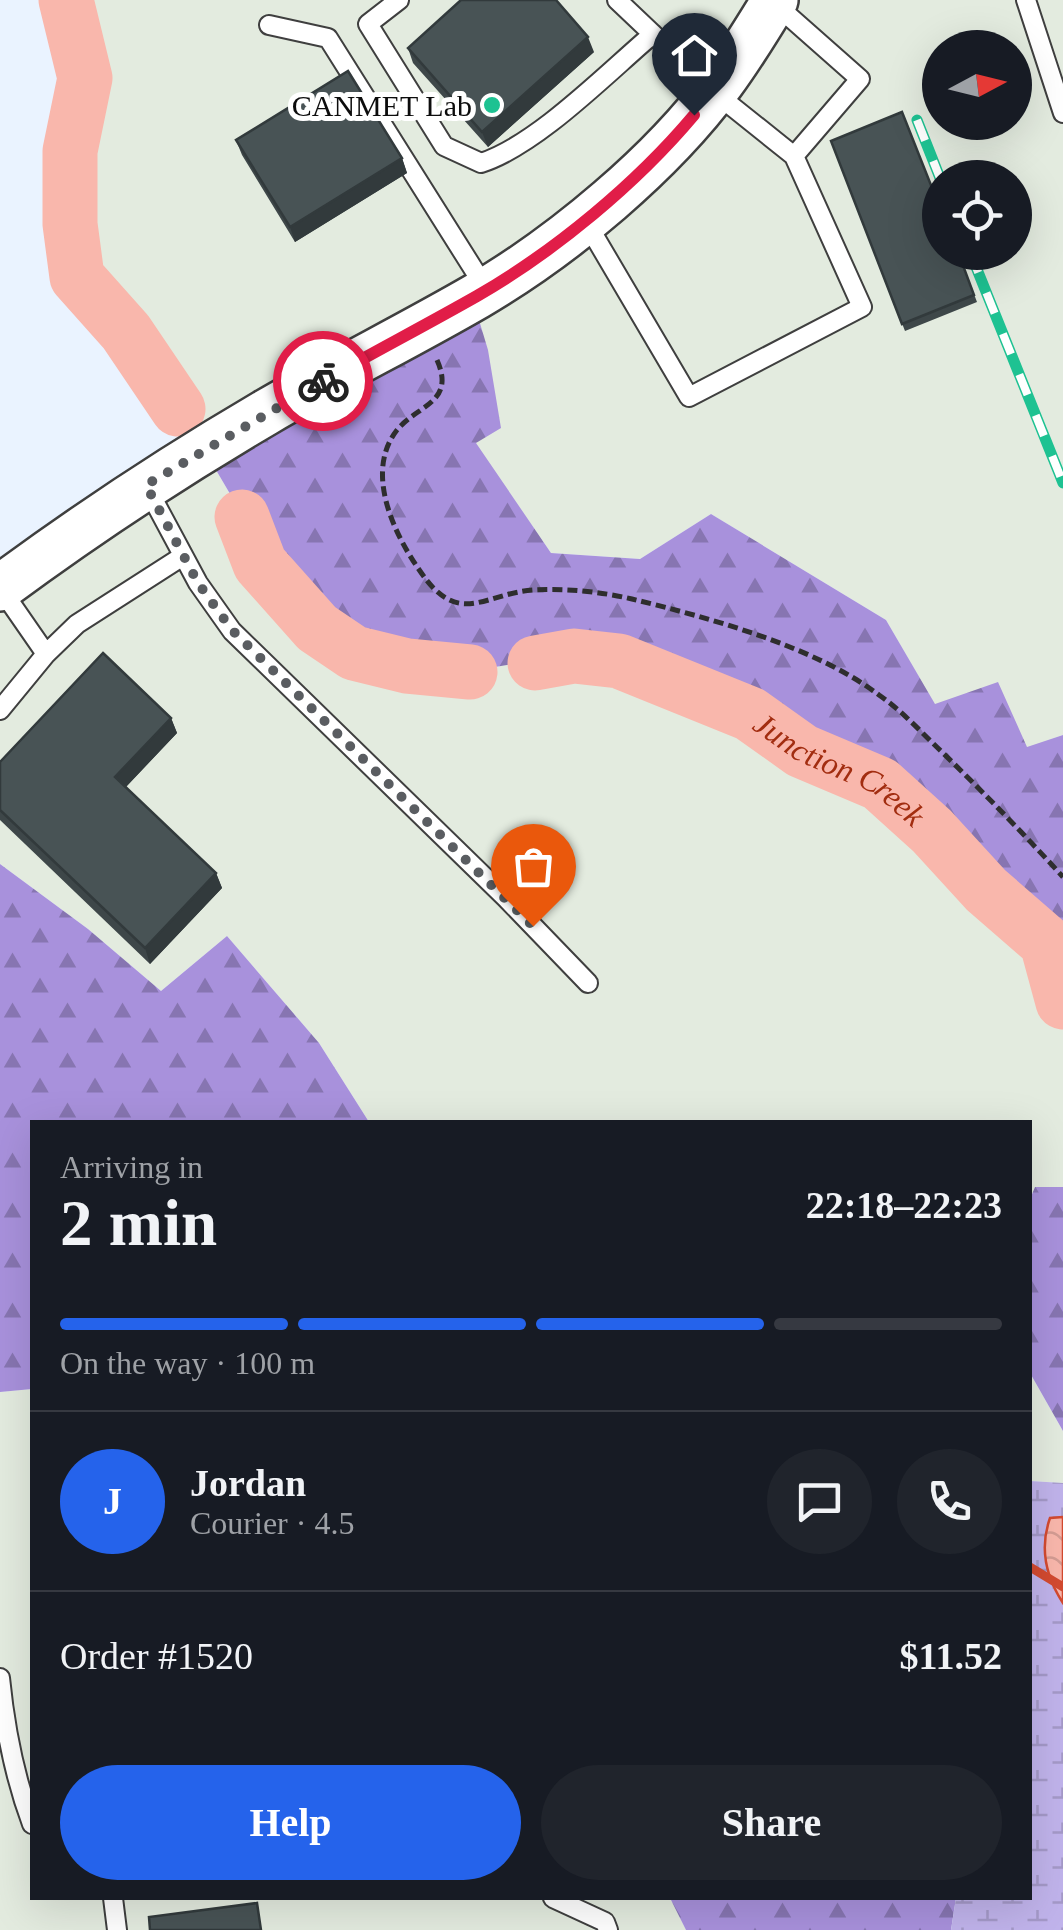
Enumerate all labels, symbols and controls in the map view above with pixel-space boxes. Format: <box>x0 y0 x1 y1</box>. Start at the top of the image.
pin <box>652 13 737 116</box>
icon: home <box>667 28 722 83</box>
north arrow <box>922 30 1032 140</box>
map controls <box>922 30 1032 270</box>
place label: CANMET Lab <box>292 89 472 122</box>
marker: CANMET Lab <box>481 94 503 116</box>
button: locate <box>922 160 1032 270</box>
courier <box>273 331 373 431</box>
icon: bike <box>296 354 351 409</box>
water label: Junction Creek <box>747 705 933 834</box>
pin <box>491 824 576 927</box>
icon: bag <box>506 839 561 894</box>
text: Arriving in <box>60 1149 203 1185</box>
text: 22:18–22:23 <box>806 1184 1002 1226</box>
text: 2 min <box>60 1187 217 1259</box>
text: On the way · 100 m <box>60 1345 315 1381</box>
button: chat <box>767 1449 872 1554</box>
button: phone <box>897 1449 1002 1554</box>
text: Jordan <box>190 1462 306 1504</box>
text: J <box>103 1480 122 1522</box>
text: Courier · 4.5 <box>190 1505 354 1541</box>
text: Order #1520 <box>60 1635 253 1677</box>
text: $11.52 <box>900 1635 1002 1677</box>
button: Help <box>60 1765 521 1880</box>
button: Share <box>541 1765 1002 1880</box>

